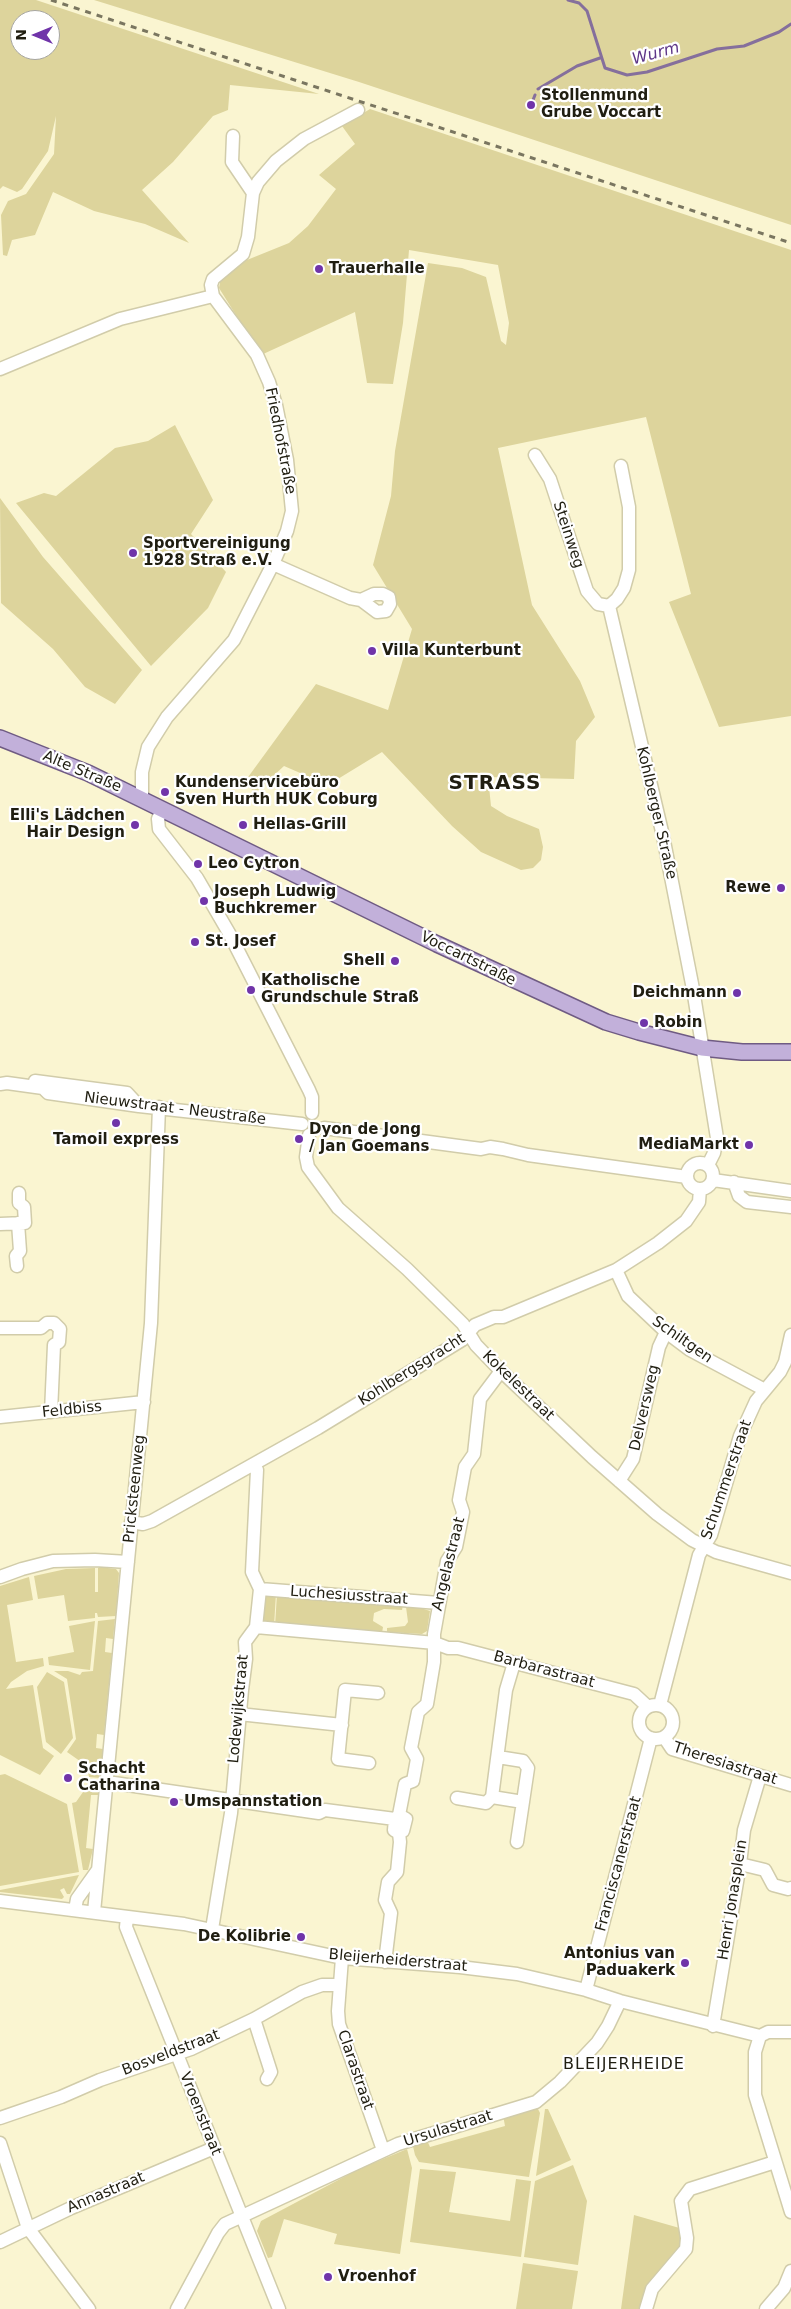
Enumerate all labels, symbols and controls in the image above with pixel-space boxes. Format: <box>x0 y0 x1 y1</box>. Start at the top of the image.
north arrow <box>10 10 60 60</box>
text: N <box>13 29 29 41</box>
water label: Wurm <box>630 38 682 70</box>
place label: Stollenmund Grube Voccart <box>541 87 661 122</box>
marker: Stollenmund Grube Voccart <box>525 99 537 111</box>
place label: Trauerhalle <box>329 260 425 278</box>
marker: Trauerhalle <box>313 263 325 275</box>
street label: Friedhofstraße <box>261 386 299 496</box>
street label: Steinweg <box>549 499 587 571</box>
place label: Sportvereinigung 1928 Straß e.V. <box>143 535 291 570</box>
marker: Sportvereinigung 1928 Straß e.V. <box>127 547 139 559</box>
place label: Villa Kunterbunt <box>382 642 521 660</box>
marker: Villa Kunterbunt <box>366 645 378 657</box>
street label: Kohlberger Straße <box>632 745 680 881</box>
street label: Alte Straße <box>40 747 124 797</box>
district label: STRASS <box>448 772 542 796</box>
place label: Kundenservicebüro Sven Hurth HUK Coburg <box>175 774 378 809</box>
marker: Kundenservicebüro Sven Hurth HUK Coburg <box>159 786 171 798</box>
place label: Elli's Lädchen Hair Design <box>10 807 125 842</box>
place label: Hellas-Grill <box>253 816 346 834</box>
marker: Elli's Lädchen Hair Design <box>129 819 141 831</box>
marker: Hellas-Grill <box>237 819 249 831</box>
place label: Leo Cytron <box>208 855 300 873</box>
marker: Leo Cytron <box>192 858 204 870</box>
place label: Rewe <box>725 879 771 897</box>
marker: Rewe <box>775 882 787 894</box>
place label: Joseph Ludwig Buchkremer <box>214 883 336 918</box>
marker: Joseph Ludwig Buchkremer <box>198 895 210 907</box>
street label: Voccartstraße <box>417 928 519 990</box>
place label: St. Josef <box>205 933 275 951</box>
marker: St. Josef <box>189 936 201 948</box>
place label: Shell <box>343 952 385 970</box>
marker: Shell <box>389 955 401 967</box>
place label: Katholische Grundschule Straß <box>261 972 419 1007</box>
marker: Katholische Grundschule Straß <box>245 984 257 996</box>
place label: Deichmann <box>633 984 727 1002</box>
marker: Deichmann <box>731 987 743 999</box>
place label: Robin <box>654 1014 702 1032</box>
marker: Robin <box>638 1017 650 1029</box>
street label: Nieuwstraat - Neustraße <box>83 1089 267 1129</box>
marker: Tamoil express <box>110 1117 122 1129</box>
place label: Dyon de Jong / Jan Goemans <box>309 1121 429 1156</box>
place label: Tamoil express <box>53 1131 179 1149</box>
marker: Dyon de Jong / Jan Goemans <box>293 1133 305 1145</box>
place label: MediaMarkt <box>638 1136 739 1154</box>
marker: MediaMarkt <box>743 1139 755 1151</box>
street label: Schiltgen <box>648 1313 716 1367</box>
street label: Kohlbergsgracht <box>355 1330 469 1410</box>
street label: Kokelestraat <box>478 1347 558 1425</box>
street label: Delversweg <box>626 1363 664 1453</box>
street label: Feldbiss <box>41 1398 103 1422</box>
street label: Schummerstraat <box>698 1418 756 1542</box>
street label: Pricksteenweg <box>120 1434 150 1544</box>
street label: Angelastraat <box>429 1515 469 1613</box>
street label: Luchesiusstraat <box>290 1583 408 1609</box>
street label: Barbarastraat <box>492 1648 596 1692</box>
street label: Lodewijkstraat <box>225 1654 253 1764</box>
street label: Theresiastraat <box>671 1739 779 1789</box>
place label: Schacht Catharina <box>78 1760 160 1795</box>
marker: Schacht Catharina <box>62 1772 74 1784</box>
place label: Umspannstation <box>184 1793 322 1811</box>
street label: Franciscanerstraat <box>592 1794 646 1934</box>
marker: Umspannstation <box>168 1796 180 1808</box>
street label: Henri Jonasplein <box>715 1838 751 1962</box>
place label: De Kolibrie <box>198 1928 291 1946</box>
marker: De Kolibrie <box>295 1931 307 1943</box>
place label: Antonius van Paduakerk <box>564 1945 675 1980</box>
street label: Bleijerheiderstraat <box>328 1946 468 1976</box>
marker: Antonius van Paduakerk <box>679 1957 691 1969</box>
street label: Bosveldstraat <box>120 2026 222 2080</box>
street label: Clarastraat <box>333 2028 377 2112</box>
district label: BLEIJERHEIDE <box>562 2055 686 2075</box>
street label: Vroenstraat <box>175 2070 225 2158</box>
street label: Ursulastraat <box>401 2107 495 2151</box>
street label: Annastraat <box>64 2169 148 2217</box>
place label: Vroenhof <box>338 2268 416 2286</box>
marker: Vroenhof <box>322 2271 334 2283</box>

